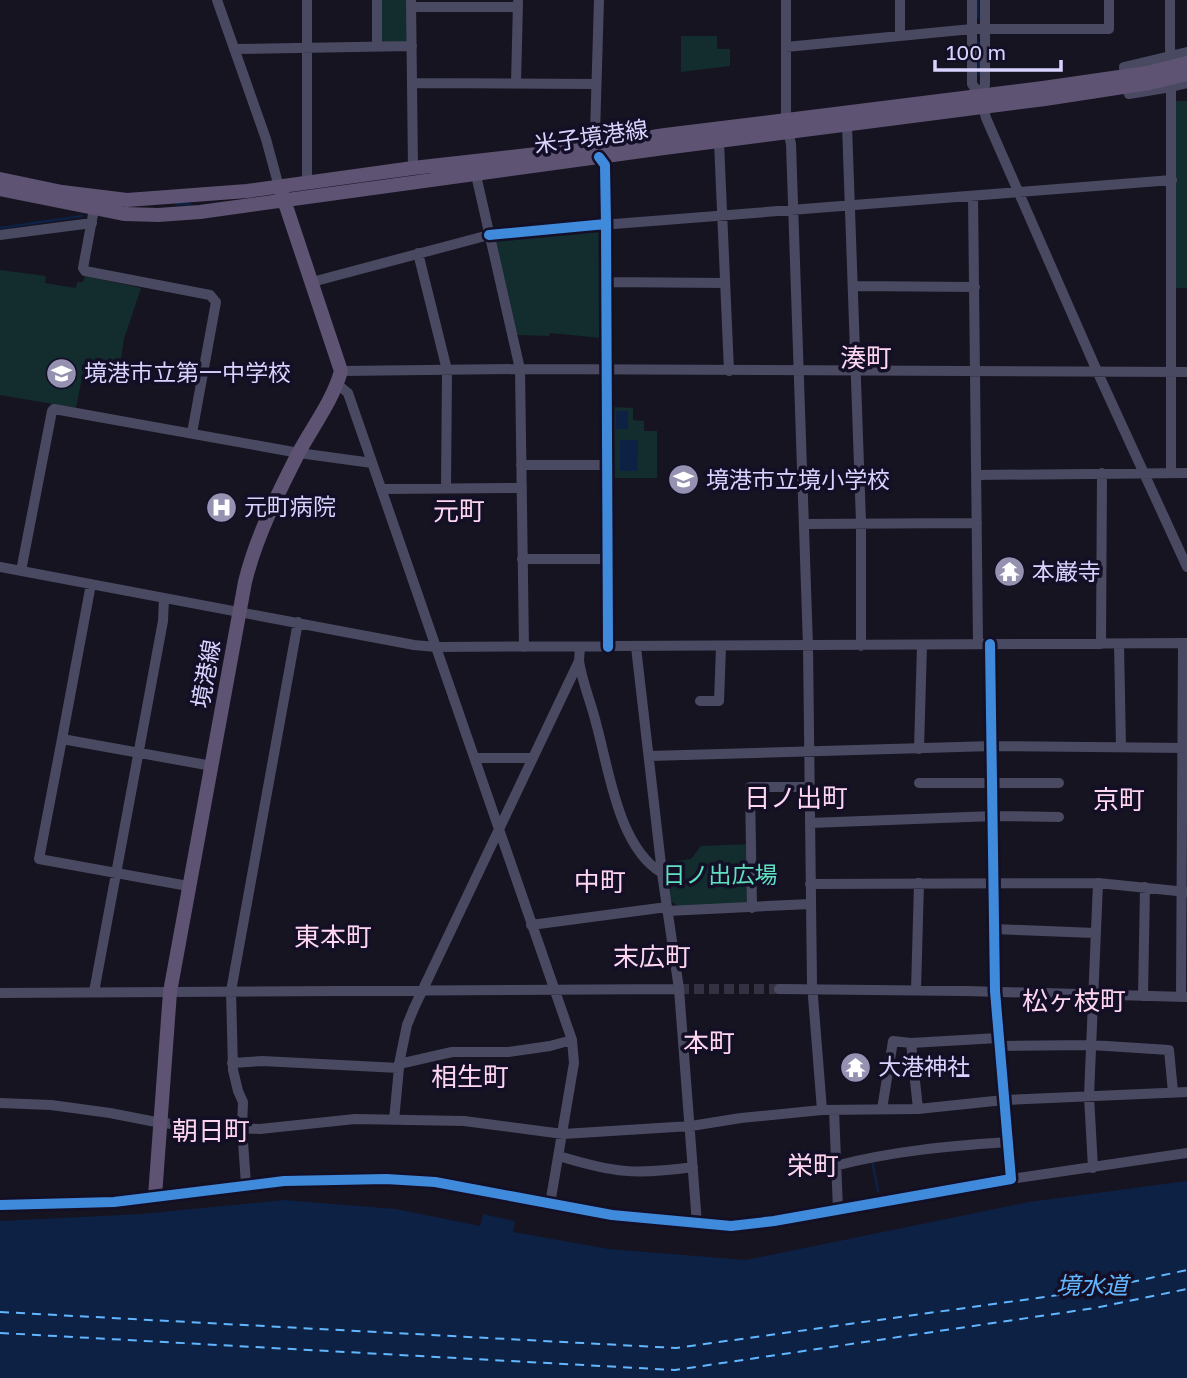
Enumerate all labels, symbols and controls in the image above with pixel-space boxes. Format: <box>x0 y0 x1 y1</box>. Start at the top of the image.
scale bar <box>935 28 1061 72</box>
text: 100 m <box>946 39 1006 65</box>
street label: 米子境港線 <box>532 114 650 158</box>
district label: 湊町 <box>840 342 892 373</box>
school or university icon: 境港市立第一中学校 <box>44 356 78 390</box>
place label: 境港市立第一中学校 <box>84 358 291 386</box>
school or university icon: 境港市立境小学校 <box>666 463 700 497</box>
place label: 境港市立境小学校 <box>706 465 890 493</box>
hospital icon: 元町病院 <box>204 490 238 524</box>
place label: 元町病院 <box>244 492 336 520</box>
district label: 元町 <box>433 495 485 526</box>
temple icon: 本巌寺 <box>992 555 1026 589</box>
place label: 本巌寺 <box>1032 557 1101 585</box>
street label: 境港線 <box>185 637 225 710</box>
district label: 日ノ出町 <box>744 782 848 813</box>
district label: 京町 <box>1093 784 1145 815</box>
park label: 日ノ出広場 <box>663 860 778 888</box>
district label: 中町 <box>574 866 626 897</box>
district label: 東本町 <box>294 921 372 952</box>
district label: 末広町 <box>613 941 691 972</box>
district label: 松ヶ枝町 <box>1022 985 1126 1016</box>
district label: 本町 <box>683 1027 735 1058</box>
temple icon: 大港神社 <box>838 1050 872 1084</box>
place label: 大港神社 <box>878 1052 970 1080</box>
district label: 相生町 <box>431 1061 509 1092</box>
district label: 朝日町 <box>172 1115 250 1146</box>
district label: 栄町 <box>787 1150 839 1181</box>
water label: 境水道 <box>1056 1270 1132 1299</box>

